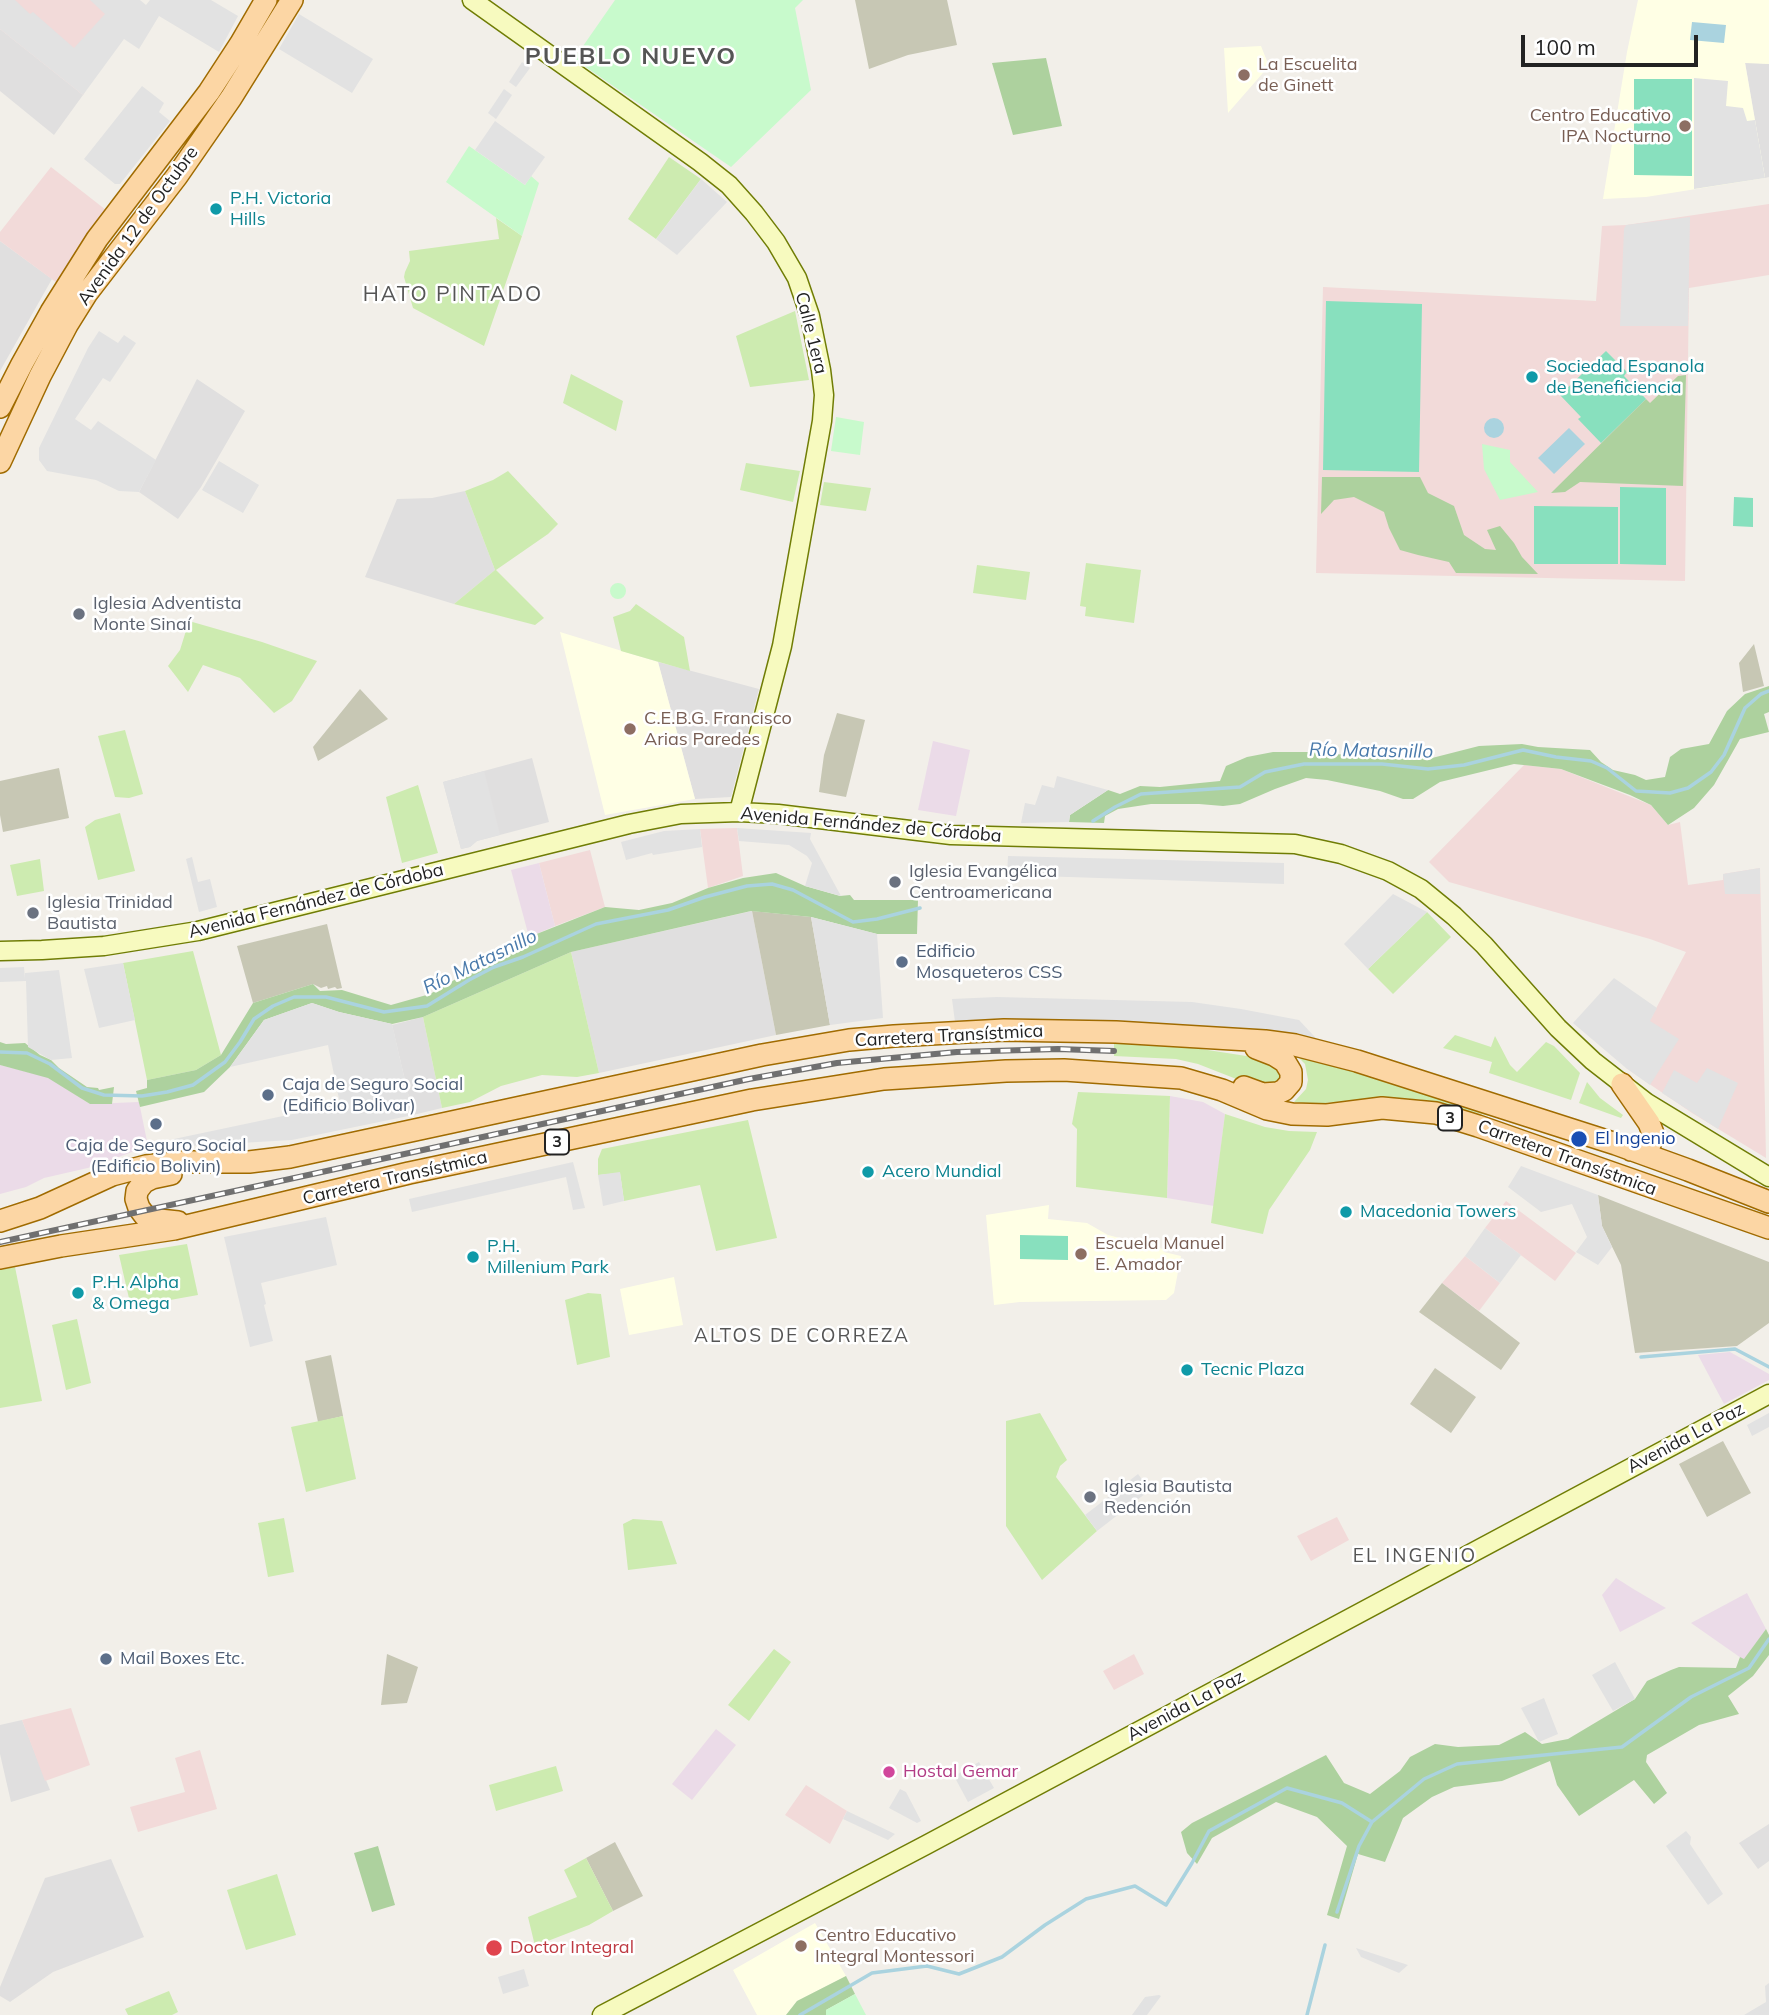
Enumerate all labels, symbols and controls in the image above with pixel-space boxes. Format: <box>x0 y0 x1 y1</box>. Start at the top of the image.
scale bar <box>1524 21 1701 65</box>
text: 100 m <box>1534 34 1596 60</box>
district label: PUEBLO NUEVO <box>526 43 736 71</box>
place label: La Escuelita de Ginett <box>1258 54 1357 96</box>
marker: La Escuelita de Ginett <box>1236 67 1252 83</box>
place label: Centro Educativo IPA Nocturno <box>1530 105 1671 148</box>
marker: Centro Educativo IPA Nocturno <box>1677 118 1693 134</box>
street label: Avenida 12 de Octubre <box>73 142 203 310</box>
place label: P.H. Victoria Hills <box>230 188 331 230</box>
marker: P.H. Victoria Hills <box>208 201 224 217</box>
district label: HATO PINTADO <box>364 282 542 308</box>
street label: Calle 1era <box>790 290 832 376</box>
place label: Sociedad Espanola de Beneficiencia <box>1546 356 1704 398</box>
marker: Sociedad Espanola de Beneficiencia <box>1524 369 1540 385</box>
place label: Iglesia Adventista Monte Sinaí <box>93 593 242 636</box>
marker: Iglesia Adventista Monte Sinaí <box>71 606 87 622</box>
place label: C.E.B.G. Francisco Arias Paredes <box>644 708 792 750</box>
marker: C.E.B.G. Francisco Arias Paredes <box>622 721 638 737</box>
water label: Río Matasnillo <box>1309 739 1433 763</box>
street label: Avenida Fernández de Córdoba <box>740 803 1002 847</box>
street label: Avenida Fernández de Córdoba <box>186 859 446 943</box>
place label: Iglesia Evangélica Centroamericana <box>909 861 1057 903</box>
marker: Iglesia Evangélica Centroamericana <box>887 874 903 890</box>
place label: Iglesia Trinidad Bautista <box>47 892 173 934</box>
marker: Iglesia Trinidad Bautista <box>25 905 41 921</box>
water label: Río Matasnillo <box>419 925 541 999</box>
place label: Edificio Mosqueteros CSS <box>916 941 1062 984</box>
marker: Edificio Mosqueteros CSS <box>894 954 910 970</box>
street label: Carretera Transístmica <box>854 1020 1044 1052</box>
place label: Caja de Seguro Social (Edificio Bolivar) <box>282 1074 463 1116</box>
marker: Caja de Seguro Social (Edificio Bolivar) <box>260 1087 276 1103</box>
road number: 3 <box>1438 1106 1462 1130</box>
marker: Caja de Seguro Social (Edificio Bolivin) <box>148 1116 164 1132</box>
street label: Carretera Transístmica <box>1475 1116 1659 1200</box>
place label: El Ingenio <box>1595 1128 1676 1150</box>
marker: El Ingenio <box>1569 1129 1589 1149</box>
road number: 3 <box>545 1130 569 1154</box>
place label: Caja de Seguro Social (Edificio Bolivin) <box>65 1135 247 1178</box>
street label: Carretera Transístmica <box>301 1146 489 1210</box>
place label: Acero Mundial <box>882 1161 1002 1183</box>
marker: Acero Mundial <box>860 1164 876 1180</box>
place label: Macedonia Towers <box>1360 1201 1516 1223</box>
marker: Macedonia Towers <box>1338 1204 1354 1220</box>
place label: Escuela Manuel E. Amador <box>1095 1233 1224 1276</box>
place label: P.H. Millenium Park <box>487 1236 609 1278</box>
marker: Escuela Manuel E. Amador <box>1073 1246 1089 1262</box>
marker: P.H. Millenium Park <box>465 1249 481 1265</box>
place label: P.H. Alpha & Omega <box>92 1272 179 1314</box>
marker: P.H. Alpha & Omega <box>70 1285 86 1301</box>
district label: ALTOS DE CORREZA <box>696 1325 908 1347</box>
place label: Tecnic Plaza <box>1201 1359 1304 1381</box>
marker: Tecnic Plaza <box>1179 1362 1195 1378</box>
street label: Avenida La Paz <box>1624 1398 1748 1478</box>
place label: Iglesia Bautista Redención <box>1104 1476 1232 1518</box>
marker: Iglesia Bautista Redención <box>1082 1489 1098 1505</box>
district label: EL INGENIO <box>1354 1545 1476 1567</box>
place label: Mail Boxes Etc. <box>120 1648 245 1670</box>
marker: Mail Boxes Etc. <box>98 1651 114 1667</box>
street label: Avenida La Paz <box>1124 1666 1248 1746</box>
place label: Hostal Gemar <box>903 1761 1018 1783</box>
marker: Hostal Gemar <box>881 1764 897 1780</box>
place label: Centro Educativo Integral Montessori <box>815 1925 975 1968</box>
place label: Doctor Integral <box>510 1937 634 1959</box>
marker: Doctor Integral <box>484 1938 504 1958</box>
marker: Centro Educativo Integral Montessori <box>793 1938 809 1954</box>

